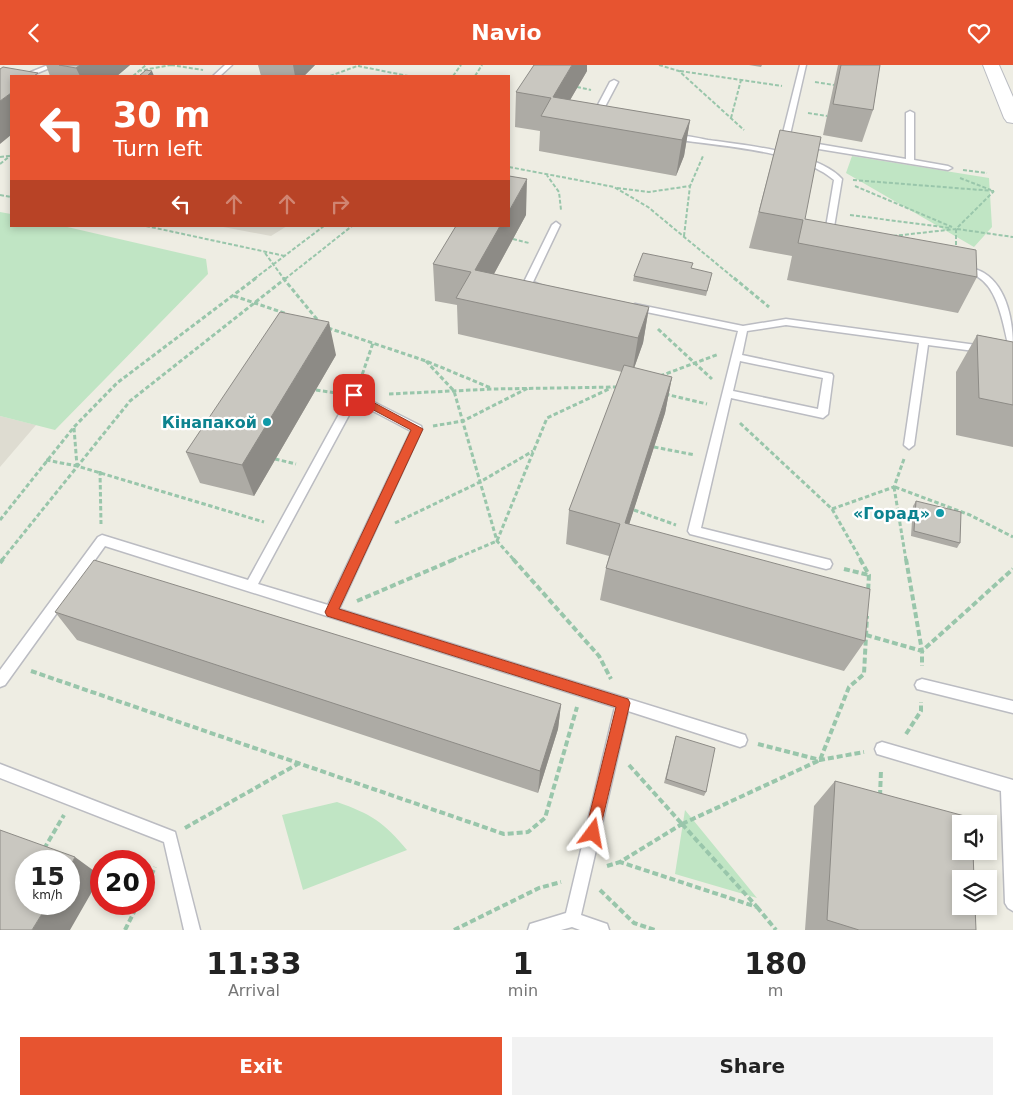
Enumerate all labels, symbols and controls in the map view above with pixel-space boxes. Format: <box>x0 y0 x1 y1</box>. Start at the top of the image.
icon: back <box>20 19 48 47</box>
icon: heart <box>965 19 993 47</box>
text: Navio <box>471 20 542 45</box>
icon: left <box>30 95 95 160</box>
text: 30 m <box>113 95 210 135</box>
text: Turn left <box>113 136 202 161</box>
icon: left <box>167 190 195 218</box>
icon: ahead <box>220 190 248 218</box>
icon: ahead <box>273 190 301 218</box>
icon: right <box>326 190 354 218</box>
pin <box>333 374 375 416</box>
icon: arrive <box>340 381 368 409</box>
place label: Кінапакой <box>162 413 257 432</box>
marker: Кінапакой <box>261 416 273 428</box>
place label: «Горад» <box>853 504 930 523</box>
marker: «Горад» <box>934 507 946 519</box>
position arrow <box>566 806 618 858</box>
map controls <box>952 815 997 915</box>
button: sound <box>952 815 997 860</box>
speed limit sign: 20 <box>90 850 155 915</box>
text: 15 <box>30 862 65 891</box>
button: layers <box>952 870 997 915</box>
text: km/h <box>32 888 63 902</box>
text: 11:33 <box>206 946 302 981</box>
text: 1 <box>512 946 533 981</box>
text: 180 <box>744 946 807 981</box>
text: Arrival <box>228 981 280 1000</box>
text: min <box>508 981 538 1000</box>
text: m <box>768 981 783 1000</box>
button: Exit <box>20 1037 502 1095</box>
button: Share <box>512 1037 993 1095</box>

